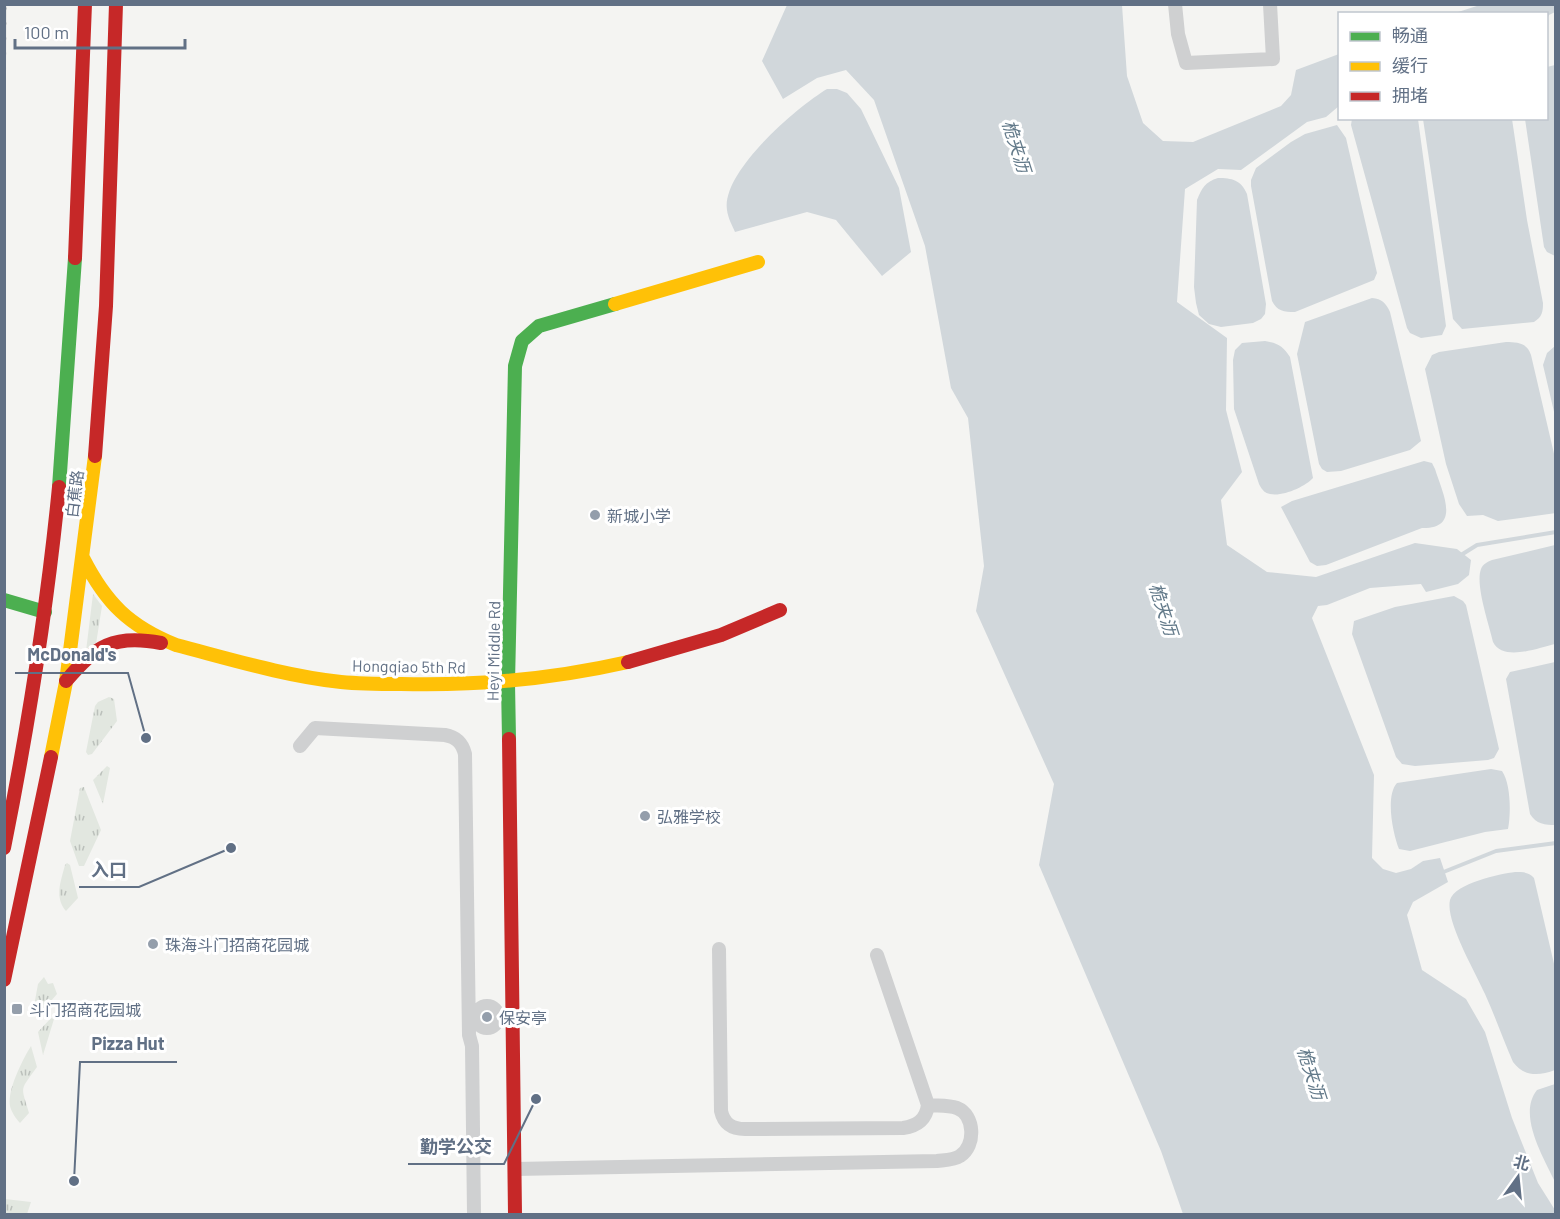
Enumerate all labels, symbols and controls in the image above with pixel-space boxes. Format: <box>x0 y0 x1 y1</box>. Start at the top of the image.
scale bar <box>15 12 184 50</box>
legend <box>1338 12 1548 120</box>
text: 100 m <box>24 21 69 43</box>
text: 畅通 <box>1392 24 1428 46</box>
text: 缓行 <box>1392 54 1428 76</box>
text: 拥堵 <box>1392 84 1428 106</box>
water label: 桅夹沥 <box>998 117 1037 178</box>
street label: 白蕉路 <box>62 469 86 519</box>
place label: 新城小学 <box>607 506 671 525</box>
marker: 新城小学 <box>588 508 602 522</box>
water label: 桅夹沥 <box>1145 580 1184 641</box>
street label: Heyi Middle Rd <box>483 601 503 701</box>
callout: McDonald's <box>15 637 128 673</box>
text: McDonald's <box>27 643 117 665</box>
street label: Hongqiao 5th Rd <box>352 656 466 676</box>
place label: 弘雅学校 <box>657 807 721 826</box>
marker: 弘雅学校 <box>638 809 652 823</box>
callout: 入口 <box>79 851 139 887</box>
text: 入口 <box>91 858 127 880</box>
place label: 珠海斗门招商花园城 <box>165 935 309 954</box>
marker: 珠海斗门招商花园城 <box>146 937 160 951</box>
place label: 斗门招商花园城 <box>29 1000 141 1019</box>
marker: 斗门招商花园城 <box>10 1002 24 1016</box>
place label: 保安亭 <box>499 1008 547 1027</box>
marker: 保安亭 <box>480 1010 494 1024</box>
callout: Pizza Hut <box>80 1026 177 1062</box>
text: Pizza Hut <box>92 1032 165 1054</box>
water label: 桅夹沥 <box>1293 1044 1332 1105</box>
callout: 勤学公交 <box>408 1128 504 1164</box>
text: 勤学公交 <box>420 1135 492 1157</box>
north arrow <box>1488 1147 1548 1207</box>
text: 北 <box>1512 1151 1532 1173</box>

